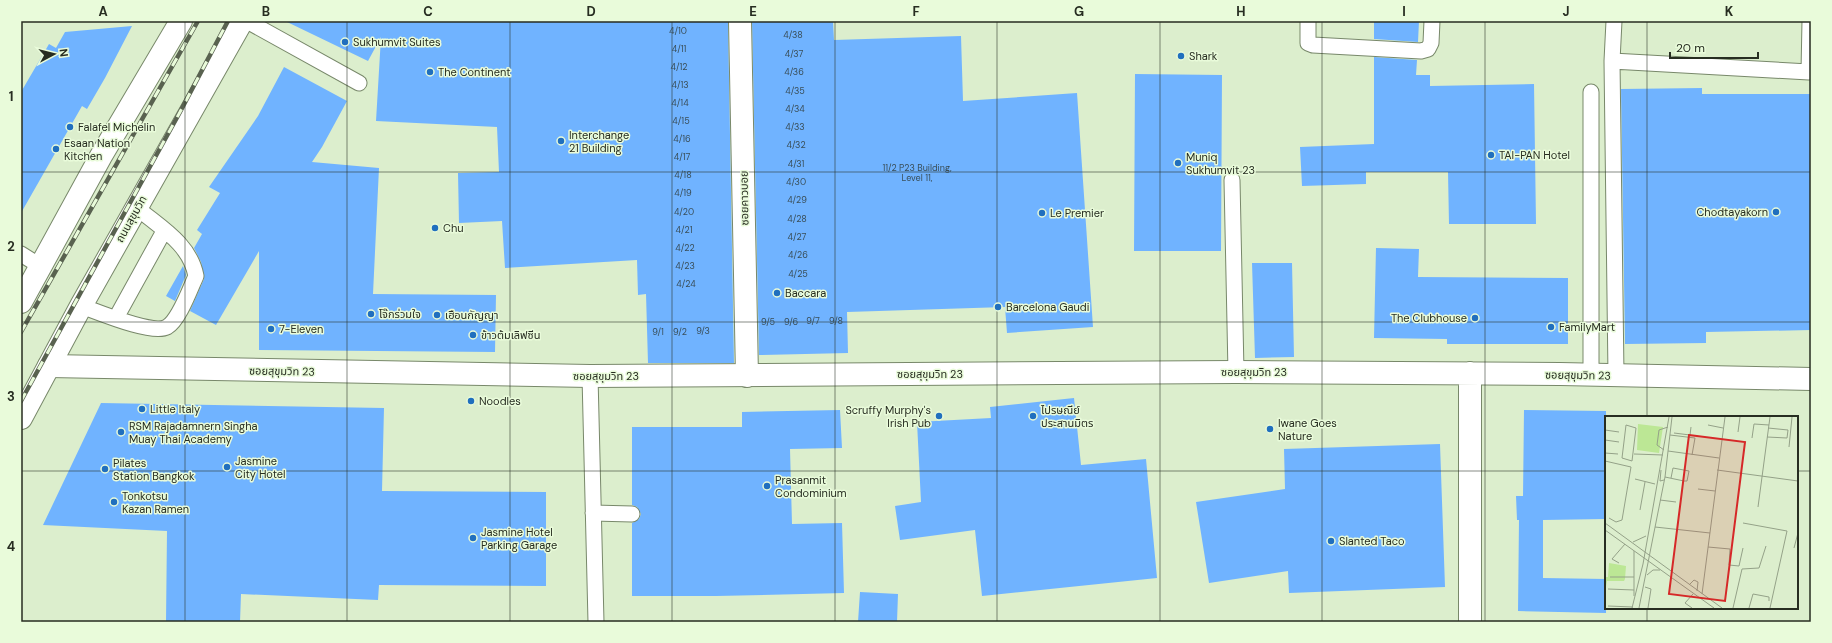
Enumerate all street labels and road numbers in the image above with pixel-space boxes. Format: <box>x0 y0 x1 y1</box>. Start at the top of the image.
street label: ซอยคาวบอย <box>737 170 751 226</box>
street label: ถนนสุขุมวิท <box>112 193 150 245</box>
street label: ซอยสุขุมวิท 23 <box>249 363 315 379</box>
street label: ซอยสุขุมวิท 23 <box>1221 365 1287 379</box>
street label: ซอยสุขุมวิท 23 <box>897 367 963 381</box>
street label: ซอยสุขุมวิท 23 <box>1545 367 1611 383</box>
street label: ซอยสุขุมวิท 23 <box>573 369 639 383</box>

